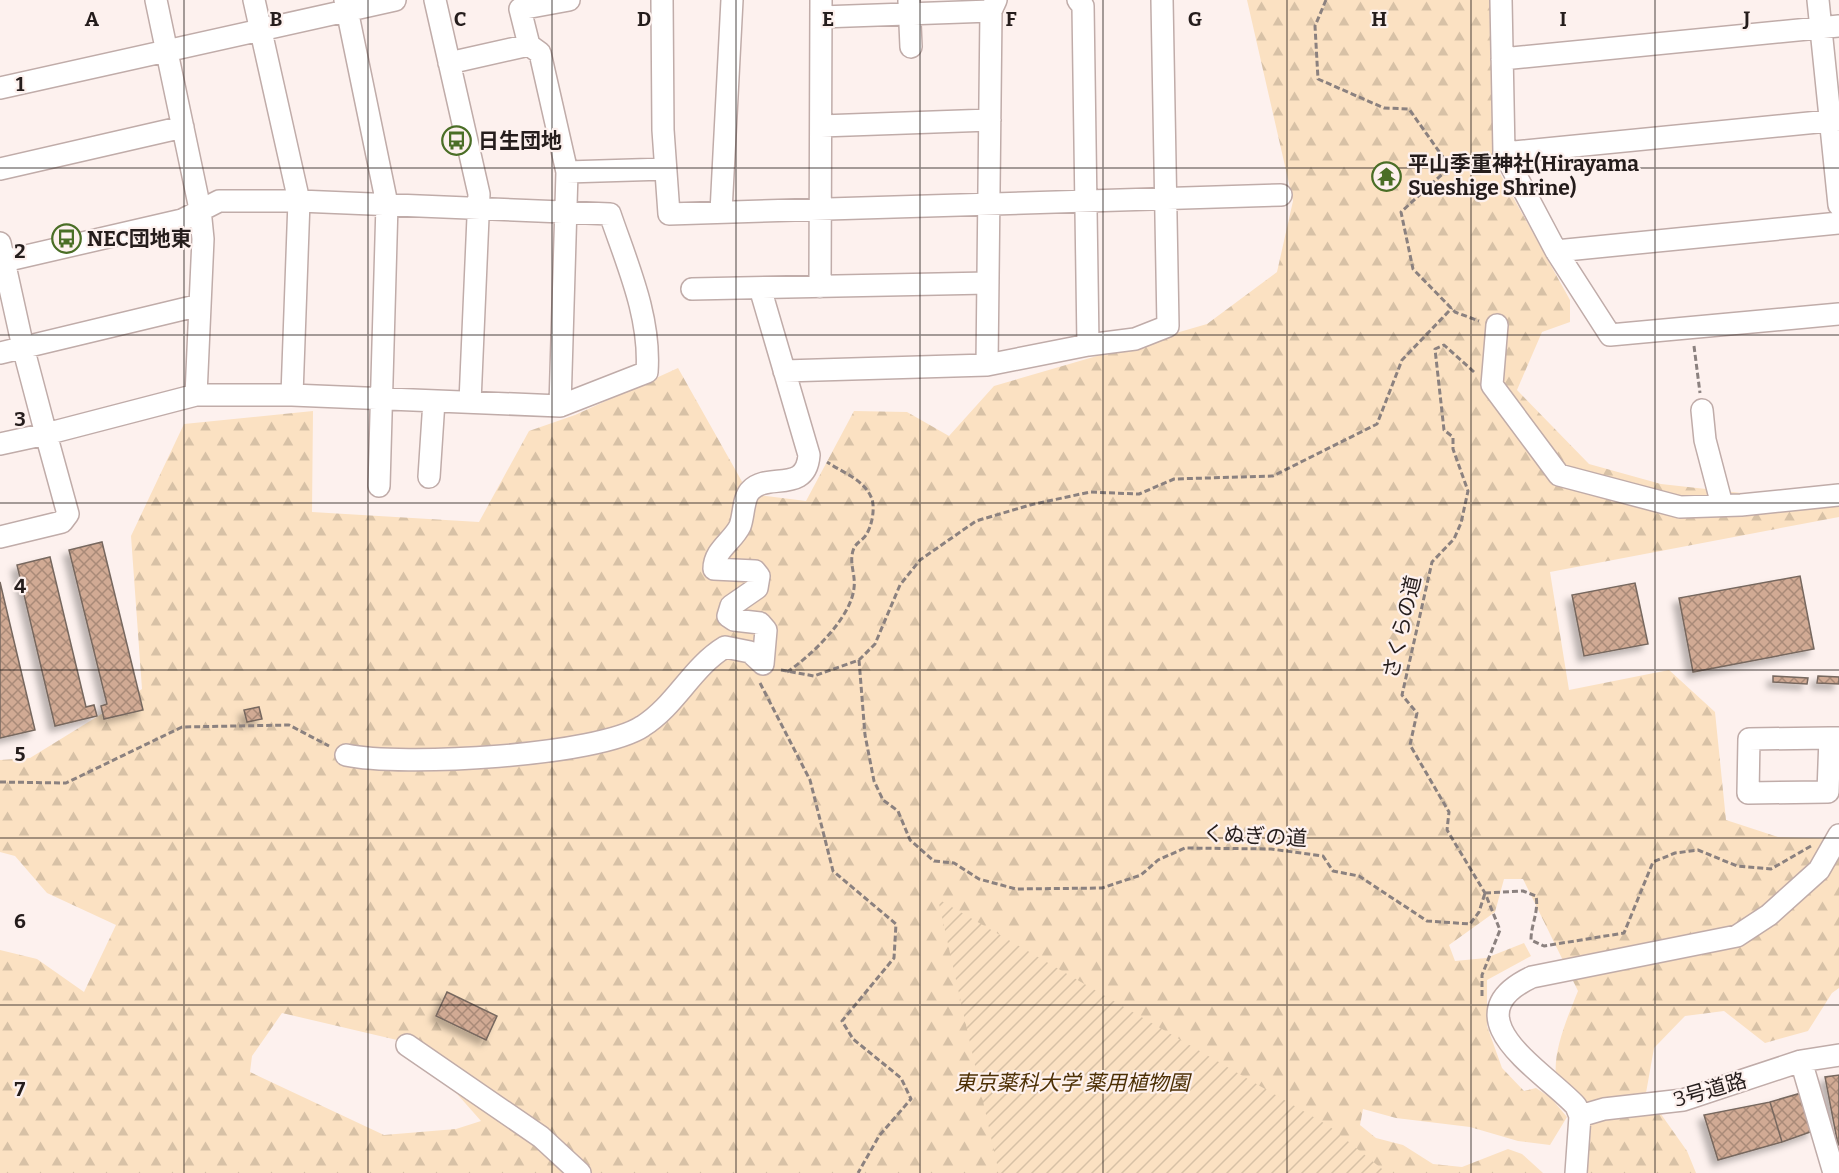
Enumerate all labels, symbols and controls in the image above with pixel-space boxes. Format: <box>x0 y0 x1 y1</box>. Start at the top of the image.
text: A <box>85 7 100 31</box>
text: B <box>270 7 283 31</box>
text: C <box>454 7 466 31</box>
text: D <box>637 7 651 31</box>
text: E <box>822 7 834 31</box>
text: F <box>1005 7 1017 31</box>
text: G <box>1188 7 1202 31</box>
text: H <box>1371 7 1387 31</box>
text: I <box>1559 7 1567 31</box>
text: J <box>1743 7 1751 31</box>
text: 1 <box>16 72 25 96</box>
bus stop icon: 日生団地 <box>441 125 473 157</box>
place label: 日生団地 <box>478 128 562 154</box>
place label: 平山季重神社(Hirayama Sueshige Shrine) <box>1408 151 1639 201</box>
temple icon: 平山季重神社(Hirayama Sueshige Shrine) <box>1371 160 1403 192</box>
bus stop icon: NEC団地東 <box>50 223 82 255</box>
place label: NEC団地東 <box>87 226 192 252</box>
text: 2 <box>14 239 26 263</box>
text: 3 <box>14 407 26 431</box>
street label: さくらの道 <box>1378 573 1426 681</box>
text: 4 <box>14 574 26 598</box>
text: 5 <box>15 742 26 766</box>
street label: くぬぎの道 <box>1202 820 1308 852</box>
text: 6 <box>14 909 26 933</box>
street label: 3号道路 <box>1670 1067 1750 1113</box>
park label: 東京薬科大学 薬用植物園 <box>954 1070 1193 1096</box>
text: 7 <box>15 1077 26 1101</box>

